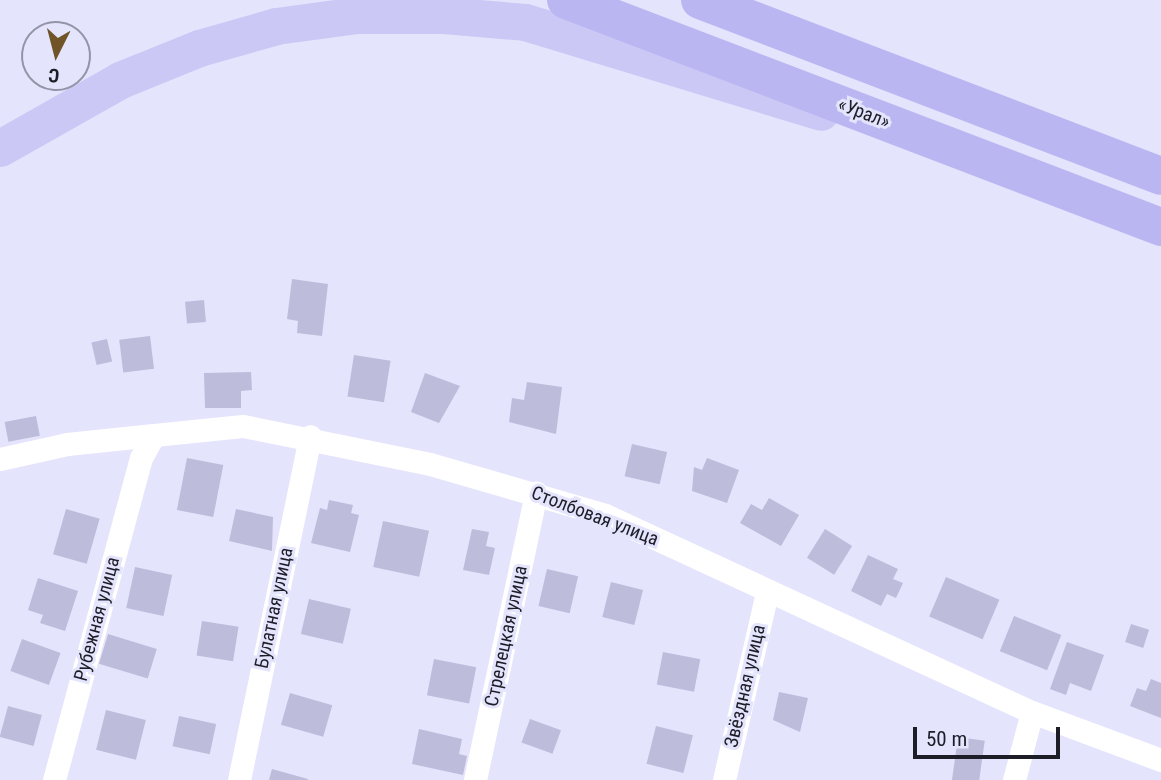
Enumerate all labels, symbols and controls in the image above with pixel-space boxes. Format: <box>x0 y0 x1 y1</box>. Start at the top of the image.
north arrow <box>21 21 91 91</box>
text: С <box>47 63 61 87</box>
street label: «Урал» <box>835 93 893 133</box>
street label: Столбовая улица <box>528 481 662 551</box>
street label: Булатная улица <box>250 545 298 671</box>
street label: Рубежная улица <box>69 554 125 684</box>
street label: Стрелецкая улица <box>480 563 532 709</box>
street label: Звёздная улица <box>720 622 770 750</box>
scale bar <box>916 714 1063 758</box>
text: 50 m <box>926 727 967 751</box>

